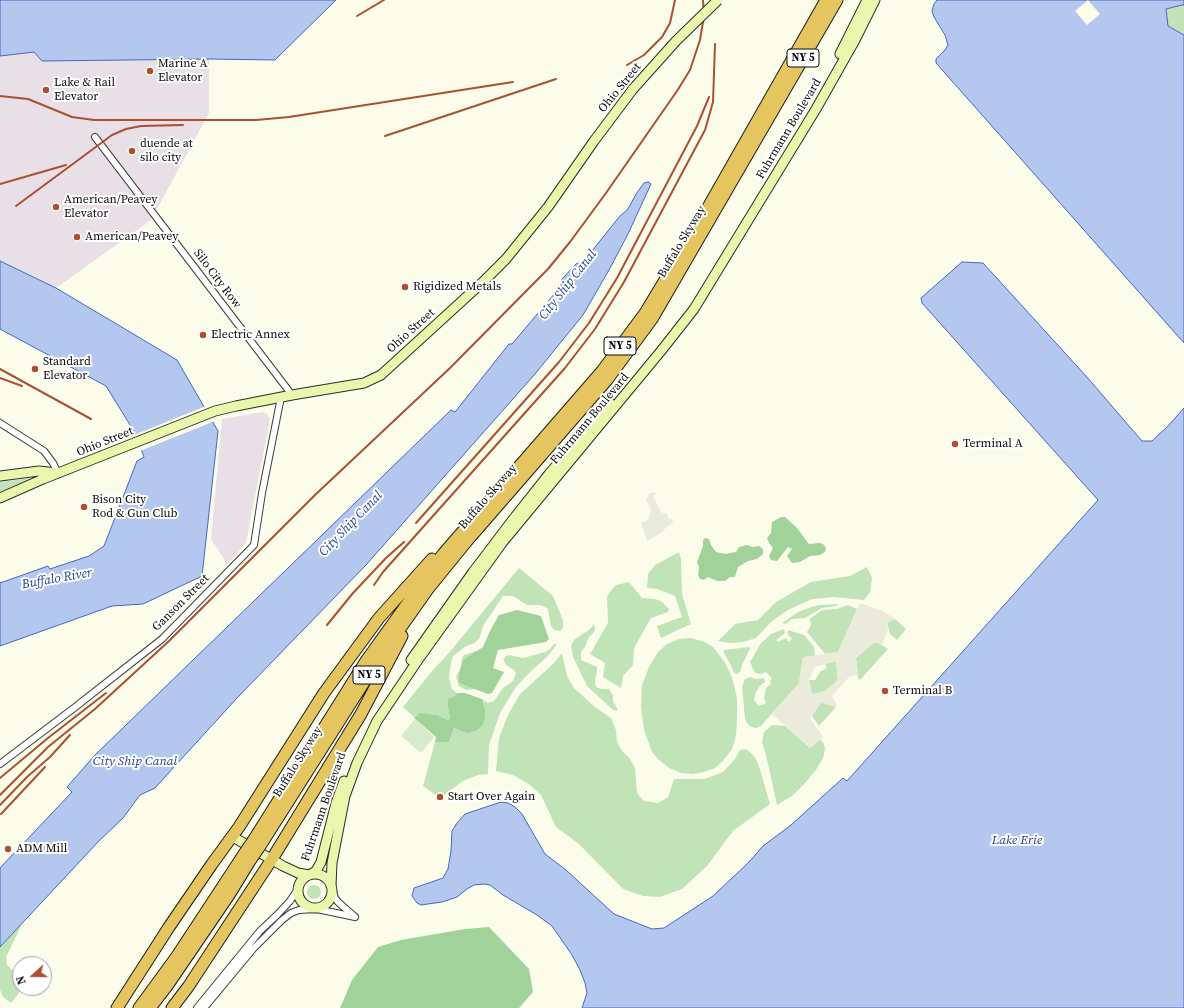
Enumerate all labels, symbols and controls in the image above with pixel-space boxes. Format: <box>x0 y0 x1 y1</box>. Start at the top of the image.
road number: NY 5 <box>787 49 819 67</box>
place label: Marine A Elevator <box>158 57 207 85</box>
street label: Ohio Street <box>596 60 644 116</box>
marker: Marine A Elevator <box>145 66 155 76</box>
place label: Lake & Rail Elevator <box>54 76 115 104</box>
street label: Fuhrmann Boulevard <box>753 76 825 182</box>
marker: Lake & Rail Elevator <box>41 85 51 95</box>
place label: duende at silo city <box>140 137 193 165</box>
marker: duende at silo city <box>127 146 137 156</box>
place label: American/Peavey Elevator <box>64 193 157 221</box>
marker: American/Peavey Elevator <box>51 202 61 212</box>
street label: Buffalo Skyway <box>655 203 709 281</box>
place label: American/Peavey <box>85 230 178 244</box>
marker: American/Peavey <box>72 232 82 242</box>
street label: Silo City Row <box>190 247 244 311</box>
water label: City Ship Canal <box>536 247 600 323</box>
place label: Rigidized Metals <box>413 280 501 294</box>
marker: Rigidized Metals <box>400 282 410 292</box>
street label: Ohio Street <box>384 306 438 356</box>
place label: Electric Annex <box>211 328 290 342</box>
marker: Electric Annex <box>198 330 208 340</box>
road number: NY 5 <box>604 337 636 355</box>
place label: Standard Elevator <box>43 355 91 383</box>
marker: Standard Elevator <box>30 364 40 374</box>
street label: Fuhrmann Boulevard <box>548 371 632 467</box>
street label: Ohio Street <box>75 424 135 460</box>
place label: Terminal A <box>963 437 1023 451</box>
marker: Terminal A <box>950 439 960 449</box>
street label: Buffalo Skyway <box>456 462 520 532</box>
water label: City Ship Canal <box>316 488 386 560</box>
place label: Bison City Rod & Gun Club <box>92 493 178 521</box>
marker: Bison City Rod & Gun Club <box>79 502 89 512</box>
water label: Buffalo River <box>21 565 93 593</box>
street label: Ganson Street <box>150 572 212 634</box>
road number: NY 5 <box>353 666 385 684</box>
place label: Terminal B <box>893 684 952 698</box>
marker: Terminal B <box>880 686 890 696</box>
street label: Buffalo Skyway <box>270 724 326 800</box>
street label: Fuhrmann Boulevard <box>299 751 349 863</box>
water label: City Ship Canal <box>93 754 177 770</box>
place label: Start Over Again <box>448 790 535 804</box>
marker: Start Over Again <box>435 792 445 802</box>
water label: Lake Erie <box>992 833 1042 849</box>
place label: ADM Mill <box>16 842 67 856</box>
marker: ADM Mill <box>3 844 13 854</box>
north arrow <box>12 956 52 996</box>
text: N <box>13 974 30 987</box>

